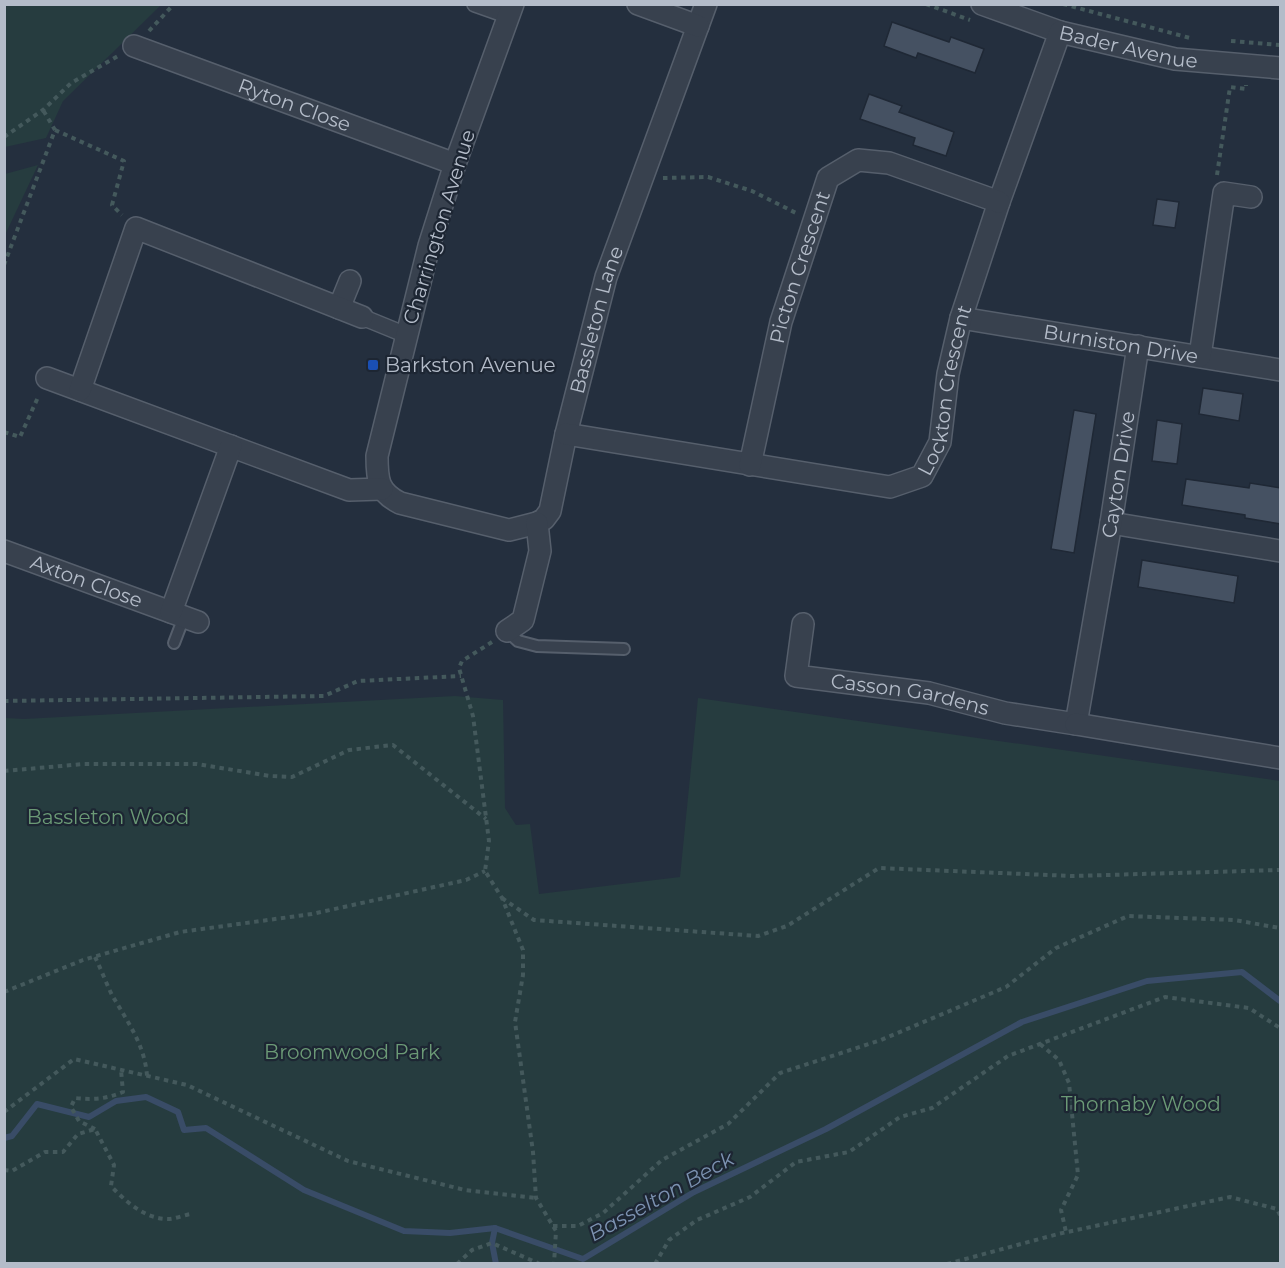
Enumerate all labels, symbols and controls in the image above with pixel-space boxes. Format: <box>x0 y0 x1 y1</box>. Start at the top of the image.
street label: Bader Avenue <box>1057 20 1199 73</box>
street label: Ryton Close <box>235 73 354 137</box>
street label: Charrington Avenue <box>398 127 480 327</box>
street label: Picton Crescent <box>765 188 835 346</box>
street label: Bassleton Lane <box>565 243 628 396</box>
street label: Lockton Crescent <box>912 302 976 480</box>
street label: Burniston Drive <box>1042 320 1200 369</box>
place label: Barkston Avenue <box>385 353 556 377</box>
marker: Barkston Avenue <box>366 358 380 372</box>
street label: Cayton Drive <box>1097 410 1140 540</box>
street label: Axton Close <box>27 550 146 613</box>
street label: Casson Gardens <box>829 669 992 720</box>
park label: Bassleton Wood <box>27 805 189 829</box>
park label: Broomwood Park <box>264 1040 440 1064</box>
park label: Thornaby Wood <box>1061 1092 1221 1116</box>
water label: Basselton Beck <box>584 1145 739 1246</box>

